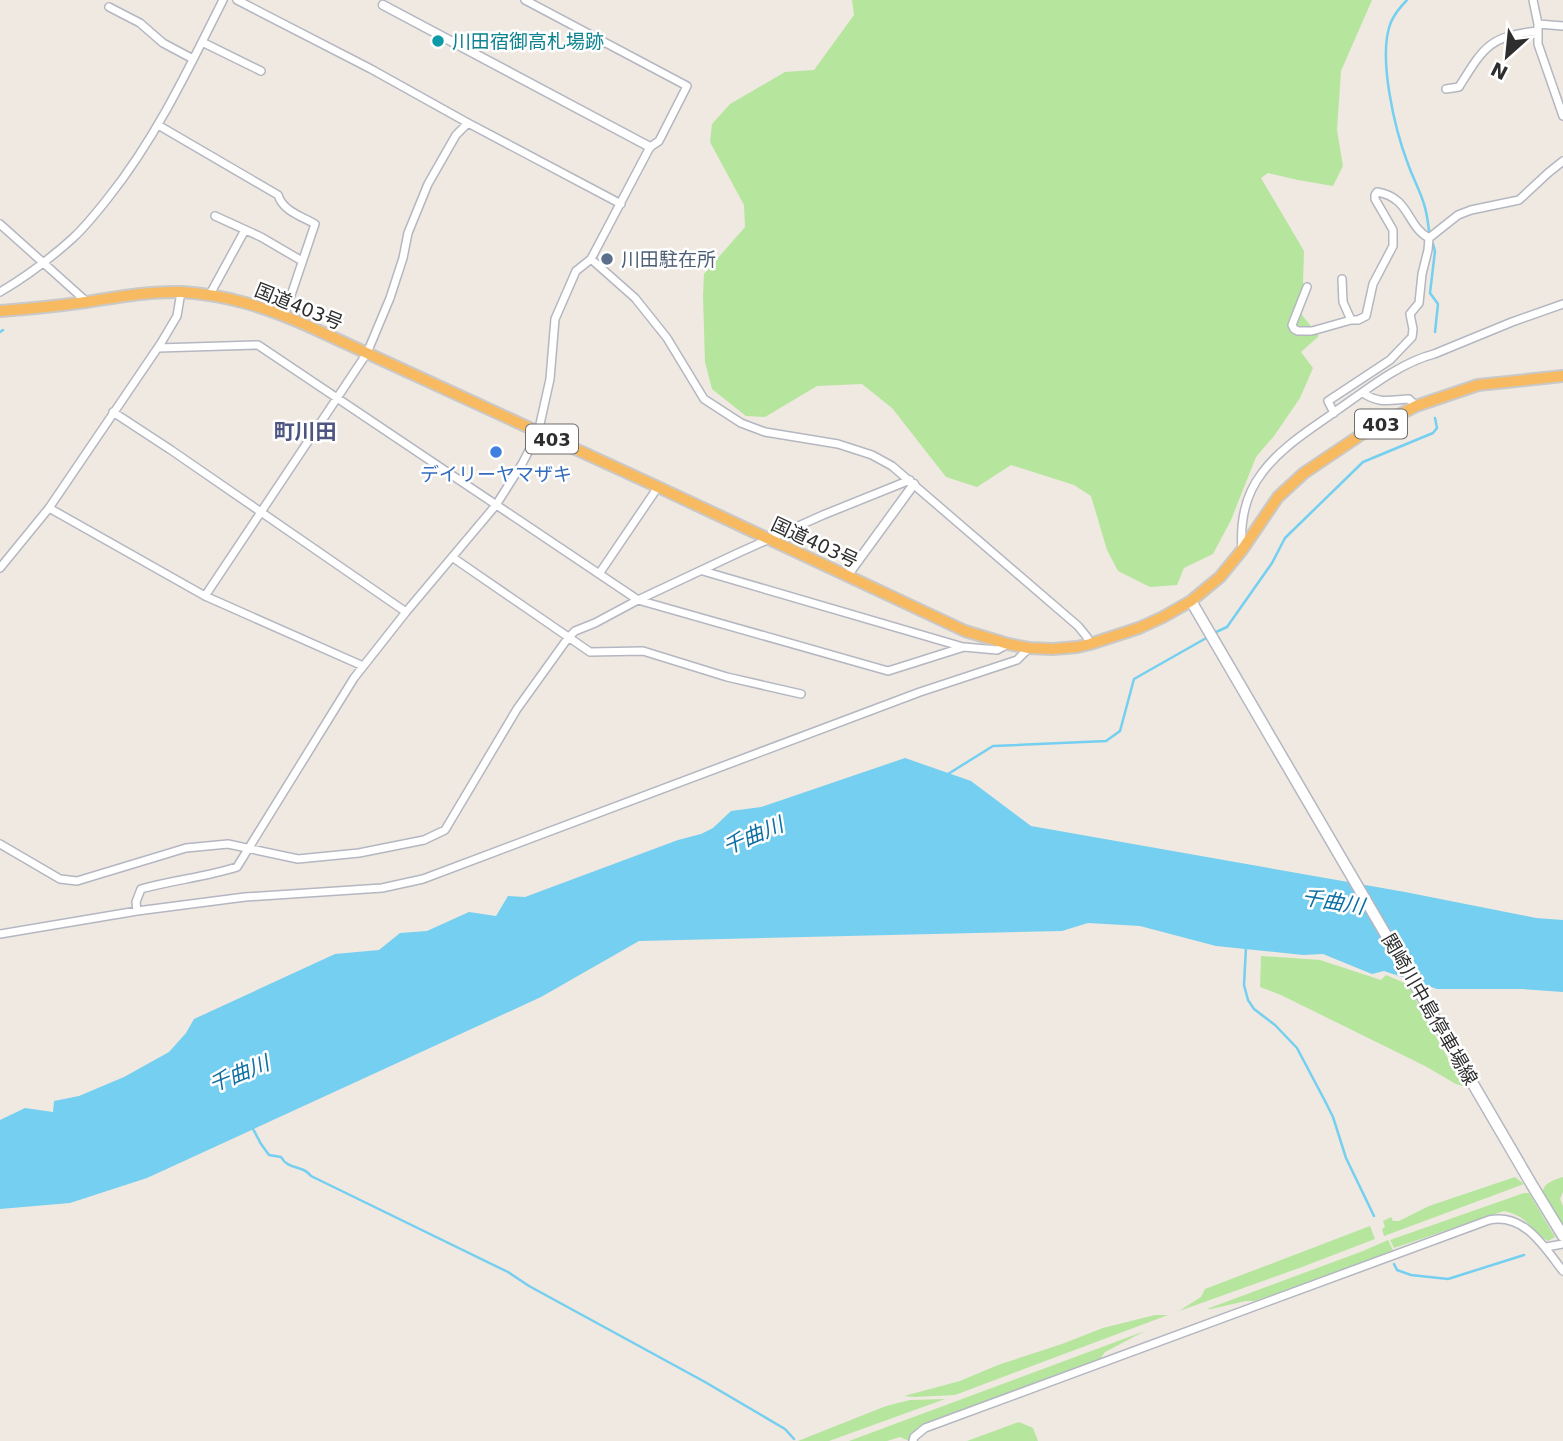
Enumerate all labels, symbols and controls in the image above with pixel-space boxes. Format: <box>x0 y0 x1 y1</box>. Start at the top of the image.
north arrow <box>1472 21 1542 91</box>
place label: 川田宿御高札場跡 <box>452 30 604 52</box>
marker: 川田宿御高札場跡 <box>430 33 446 49</box>
text: N <box>1487 58 1511 85</box>
place label: 川田駐在所 <box>621 248 716 270</box>
marker: 川田駐在所 <box>599 251 615 267</box>
street label: 国道403号 <box>252 278 346 334</box>
road number: 403 <box>1355 410 1407 438</box>
district label: 町川田 <box>274 420 337 444</box>
road number: 403 <box>526 424 578 454</box>
marker: デイリーヤマザキ <box>488 444 504 460</box>
place label: デイリーヤマザキ <box>420 463 572 485</box>
street label: 国道403号 <box>768 512 862 572</box>
water label: 千曲川 <box>719 812 789 859</box>
water label: 千曲川 <box>1300 885 1368 919</box>
street label: 関崎川中島停車場線 <box>1378 929 1482 1089</box>
water label: 千曲川 <box>205 1050 275 1097</box>

